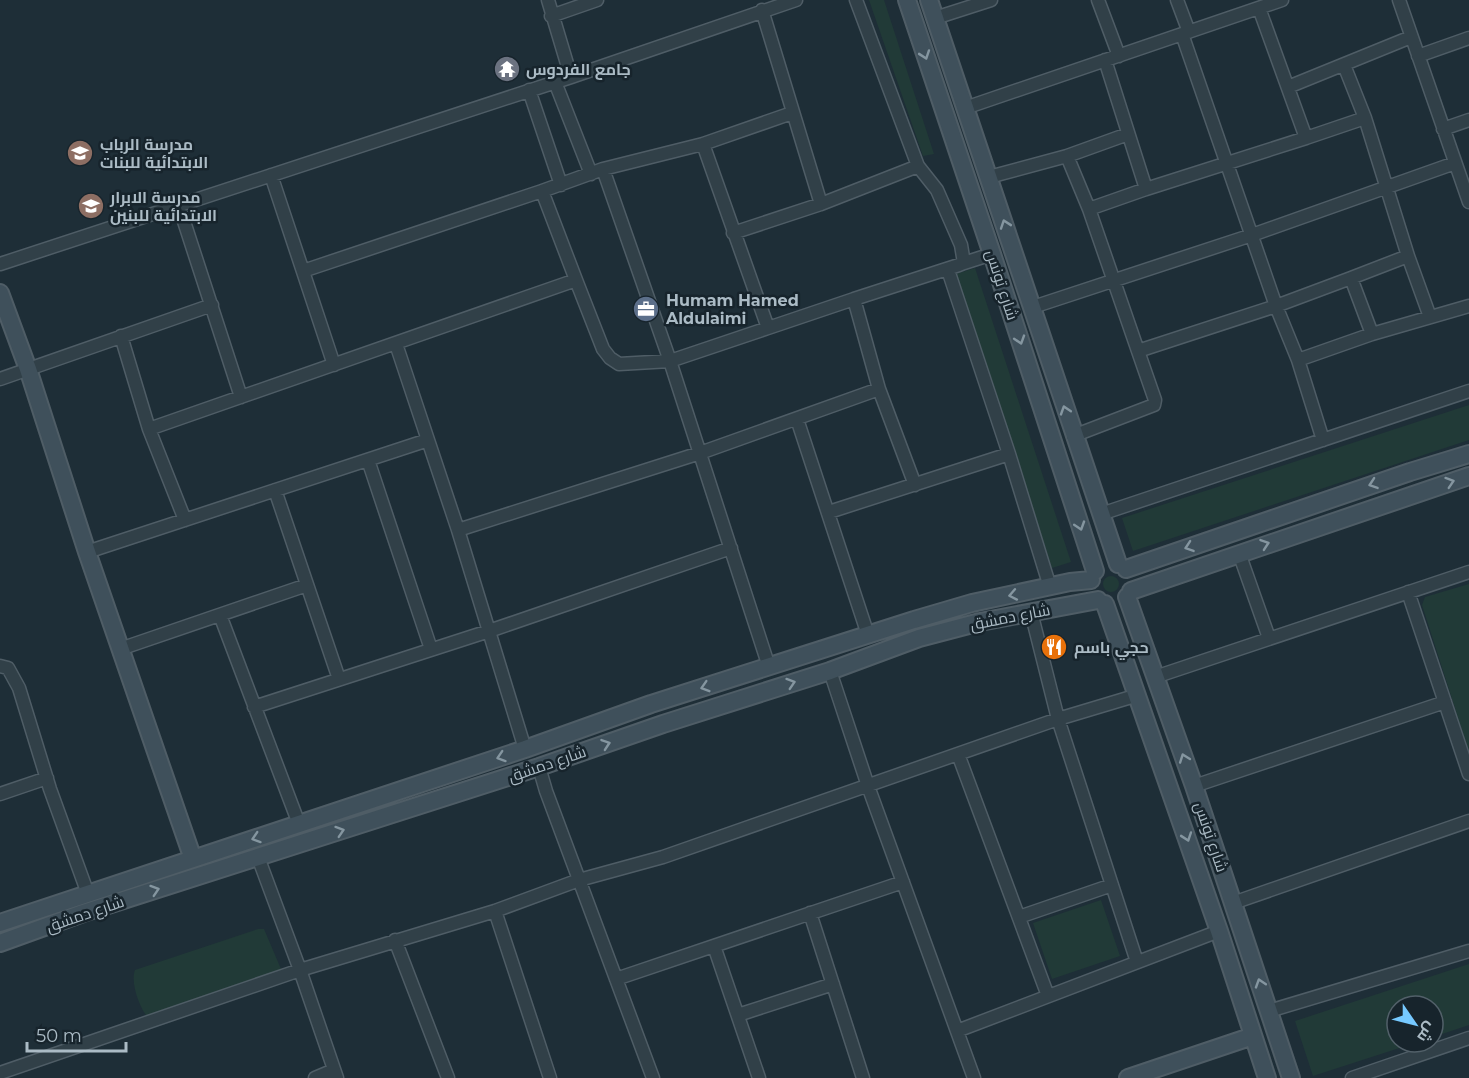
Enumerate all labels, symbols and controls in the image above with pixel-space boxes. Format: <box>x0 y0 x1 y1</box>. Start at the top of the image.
one-way arrow <box>918 49 931 60</box>
temple icon: جامع الفردوس <box>492 54 522 84</box>
place label: جامع الفردوس <box>526 60 631 80</box>
place label: مدرسة الرباب الابتدائية للبنات <box>100 135 208 172</box>
school or university icon: مدرسة الرباب الابتدائية للبنات <box>65 138 95 168</box>
place label: مدرسة الابرار الابتدائية للبنين <box>109 188 217 225</box>
school or university icon: مدرسة الابرار الابتدائية للبنين <box>76 191 106 221</box>
one-way arrow <box>999 219 1012 230</box>
street label: شارع تونس <box>980 247 1022 323</box>
place label: Humam Hamed Aldulaimi <box>665 291 799 328</box>
office icon: Humam Hamed Aldulaimi <box>631 294 661 324</box>
one-way arrow <box>1013 334 1025 345</box>
one-way arrow <box>1060 405 1072 416</box>
one-way arrow <box>1368 477 1379 490</box>
one-way arrow <box>1444 477 1455 489</box>
one-way arrow <box>1073 520 1085 531</box>
one-way arrow <box>1259 538 1270 551</box>
one-way arrow <box>1184 540 1195 553</box>
one-way arrow <box>1008 588 1018 601</box>
street label: شارع دمشق <box>968 600 1052 636</box>
restaurant icon: حجي باسم <box>1039 632 1069 662</box>
place label: حجي باسم <box>1074 638 1149 660</box>
one-way arrow <box>785 678 796 690</box>
one-way arrow <box>700 680 711 692</box>
one-way arrow <box>600 738 610 751</box>
street label: شارع دمشق <box>505 742 589 788</box>
one-way arrow <box>496 749 507 762</box>
one-way arrow <box>1178 753 1191 764</box>
street label: شارع تونس <box>1188 799 1232 875</box>
one-way arrow <box>334 825 345 838</box>
one-way arrow <box>251 831 262 844</box>
one-way arrow <box>1179 831 1192 842</box>
one-way arrow <box>149 885 160 897</box>
street label: شارع دمشق <box>43 892 127 938</box>
one-way arrow <box>1254 978 1267 989</box>
north arrow <box>1385 994 1445 1054</box>
scale bar <box>27 1015 126 1053</box>
text: ش <box>1413 1018 1441 1046</box>
text: 50 m <box>36 1025 82 1047</box>

